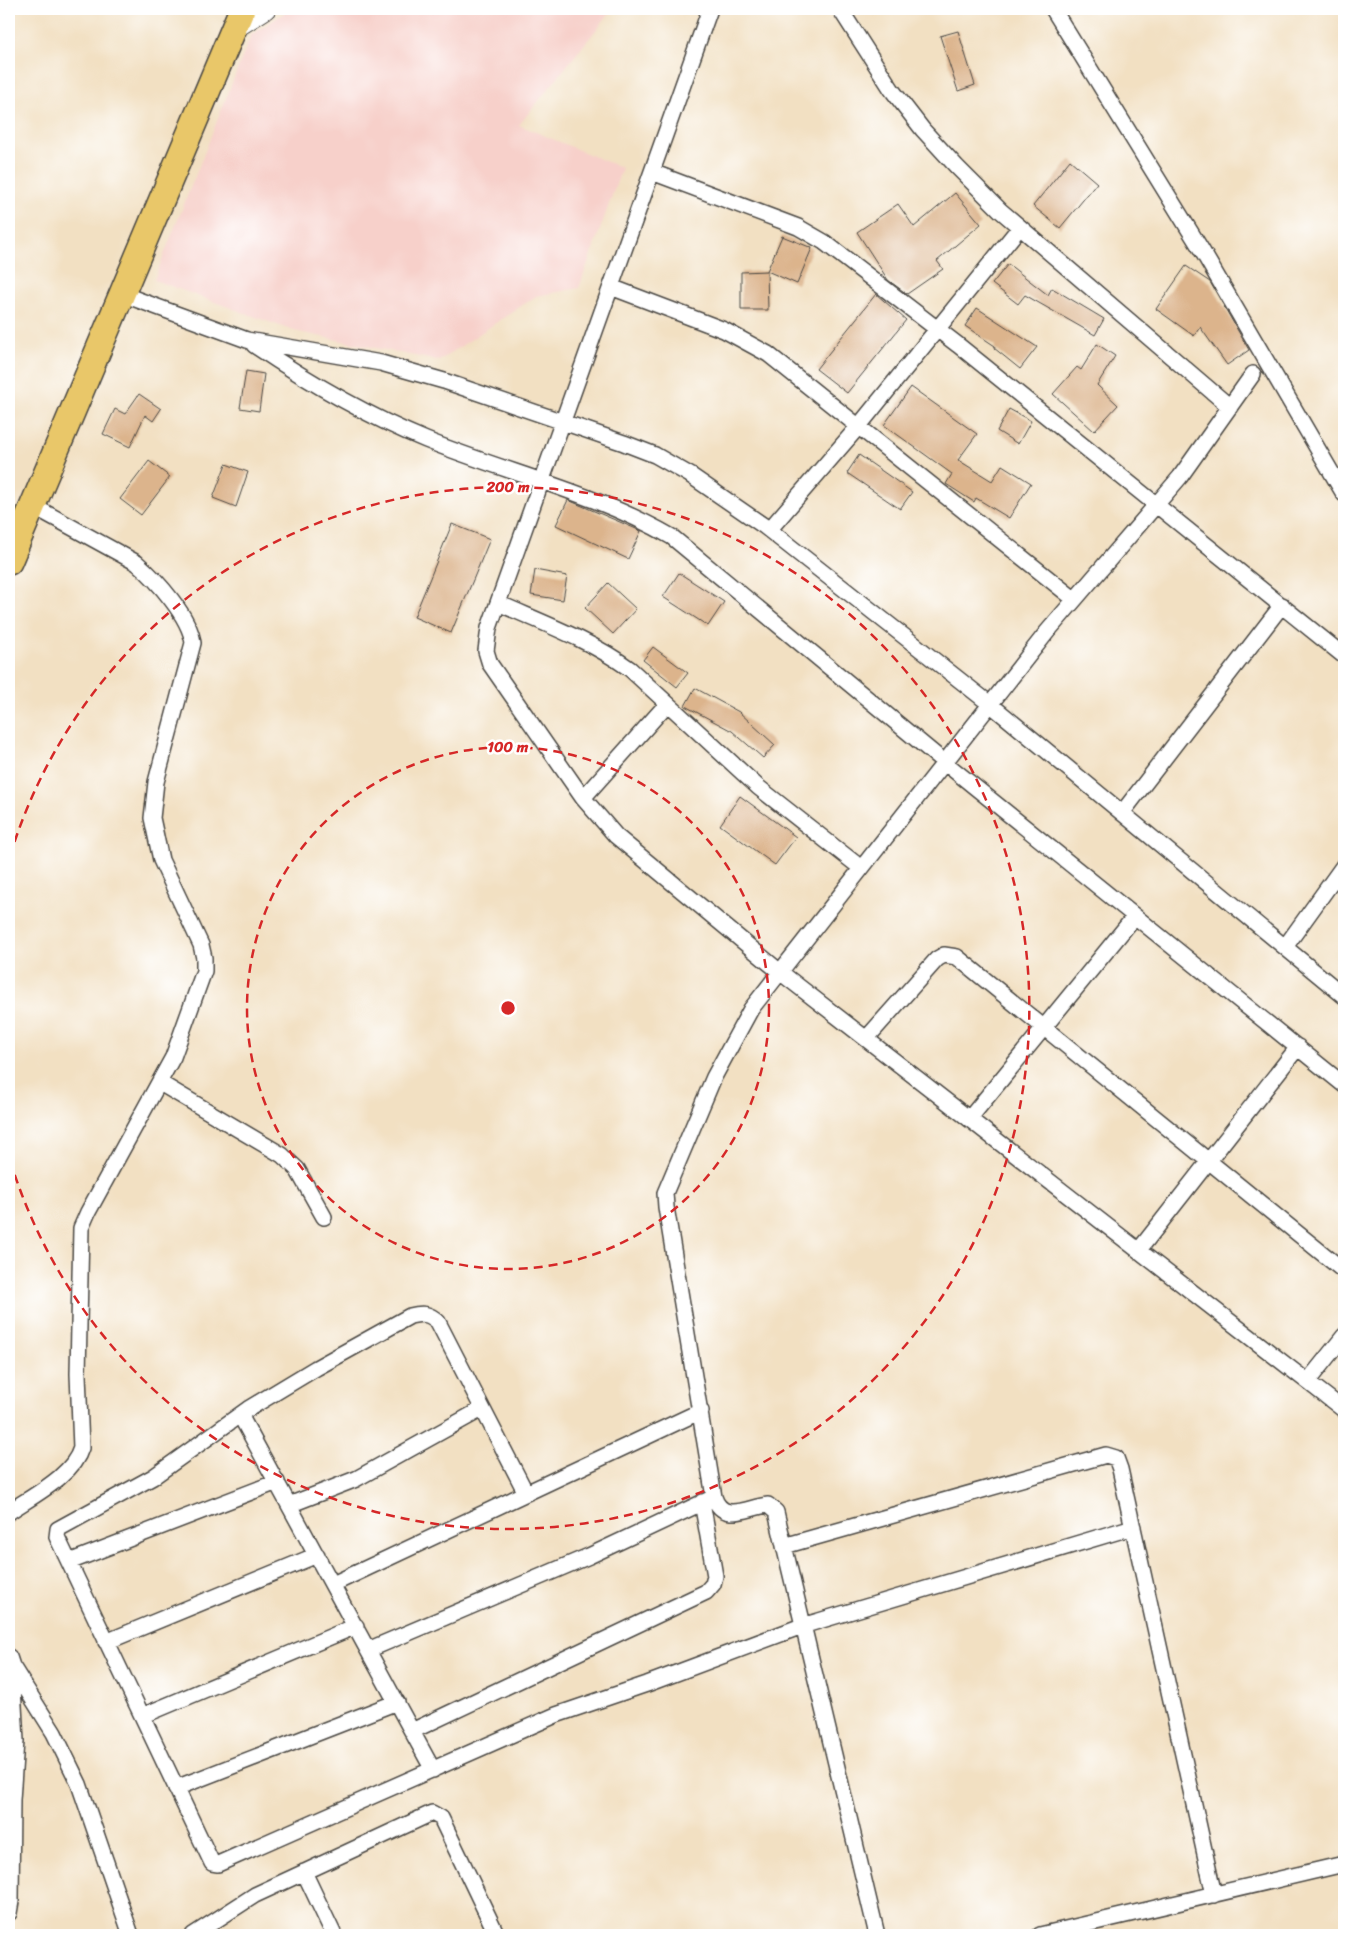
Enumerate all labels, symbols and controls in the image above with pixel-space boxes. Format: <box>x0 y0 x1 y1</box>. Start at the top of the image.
text: 200 m <box>485 474 530 500</box>
text: 100 m <box>488 734 529 760</box>
centre of rings <box>499 999 517 1017</box>

